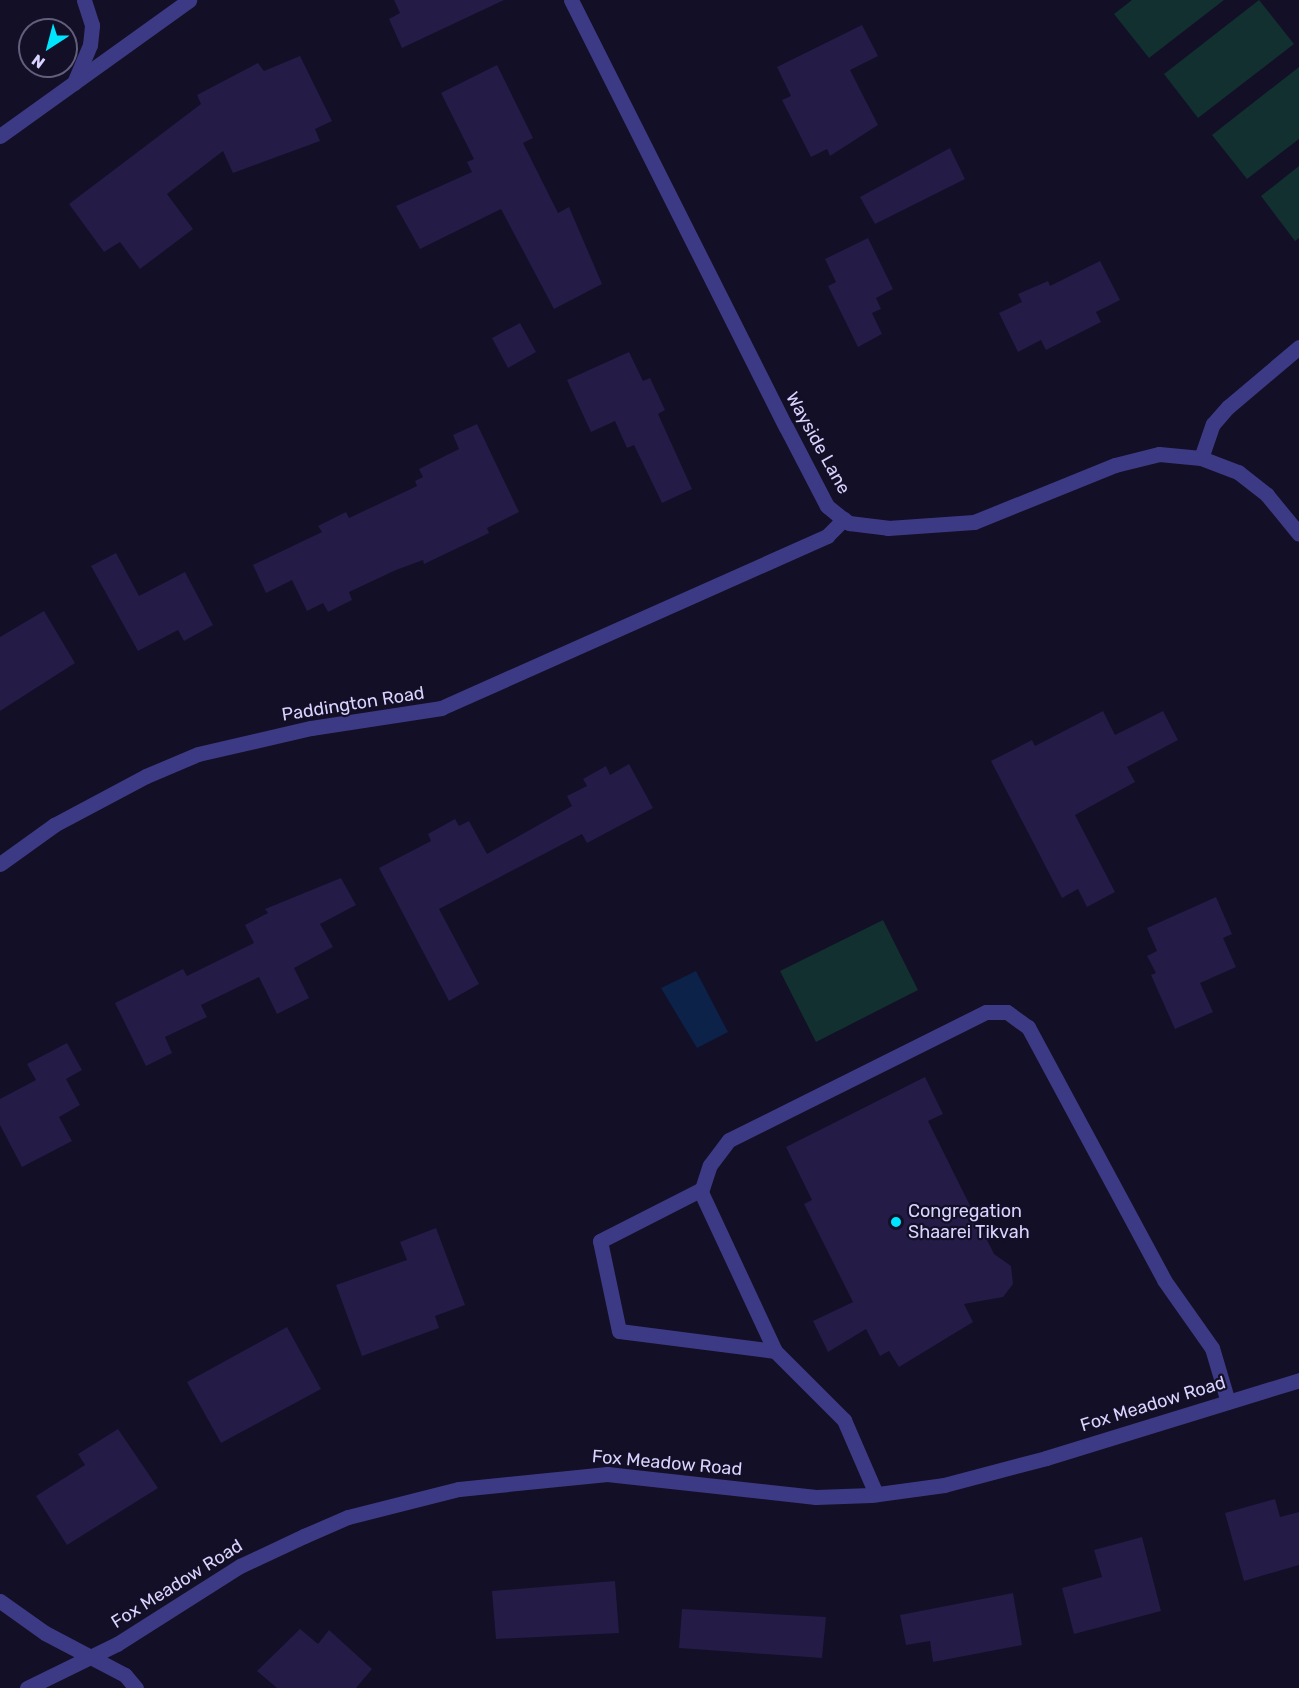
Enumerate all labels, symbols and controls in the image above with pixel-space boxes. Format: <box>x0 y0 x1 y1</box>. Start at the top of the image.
north arrow <box>18 18 78 78</box>
text: N <box>28 50 49 72</box>
street label: Wayside Lane <box>781 388 855 498</box>
street label: Paddington Road <box>280 682 426 726</box>
place label: Congregation Shaarei Tikvah <box>908 1201 1030 1244</box>
marker: Congregation Shaarei Tikvah <box>889 1215 903 1229</box>
street label: Fox Meadow Road <box>1078 1372 1228 1436</box>
street label: Fox Meadow Road <box>591 1446 743 1480</box>
street label: Fox Meadow Road <box>107 1535 247 1633</box>

